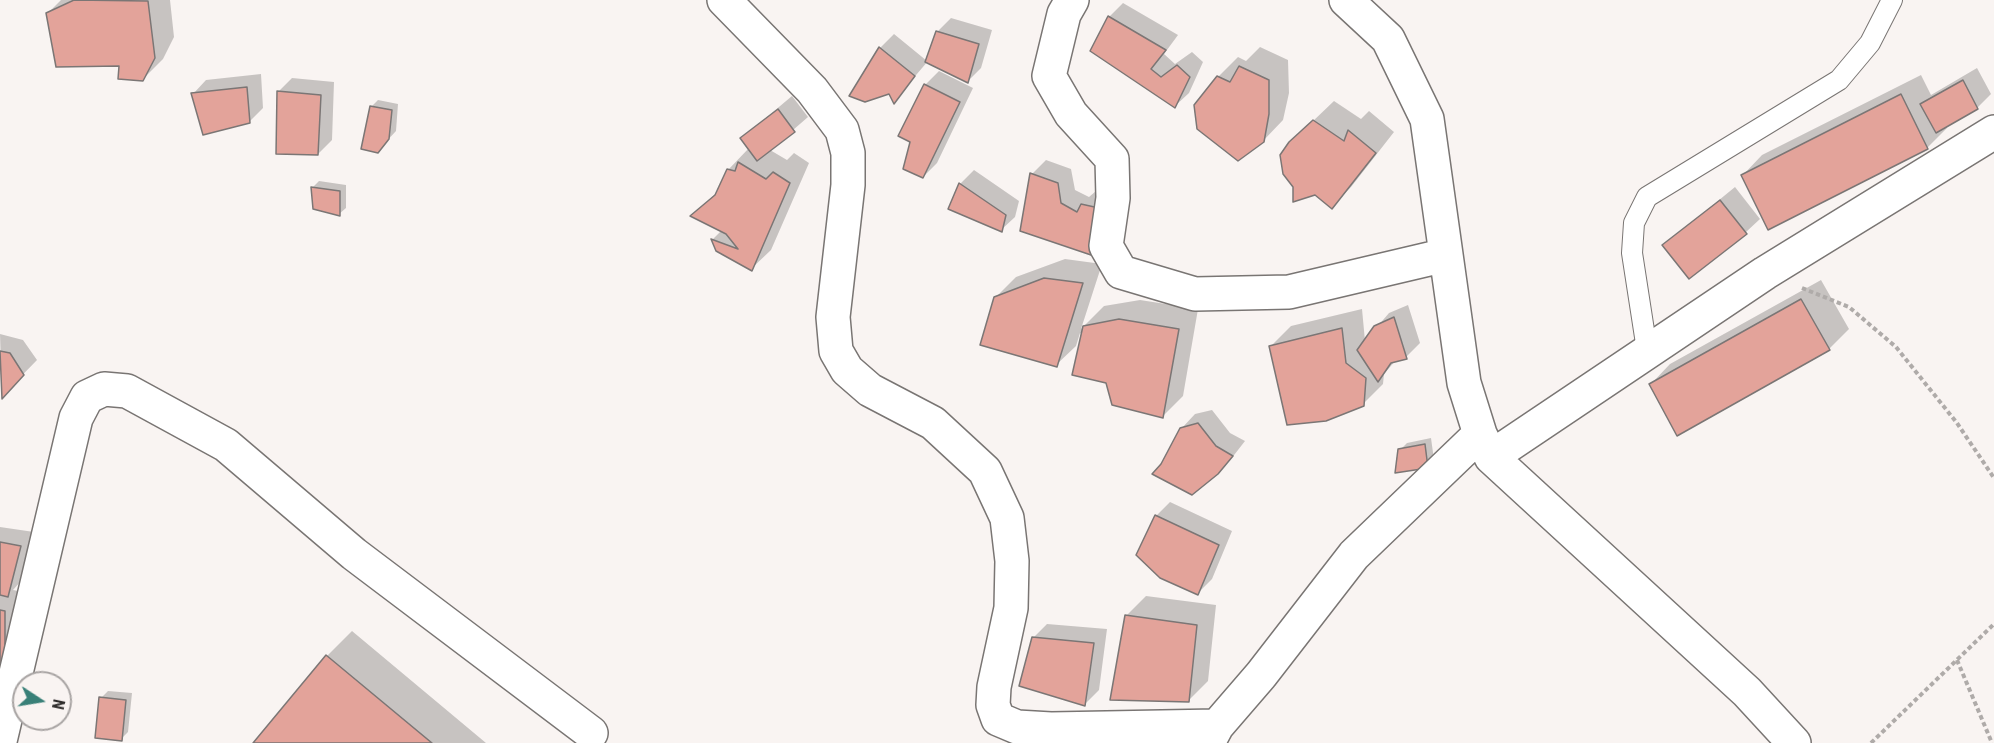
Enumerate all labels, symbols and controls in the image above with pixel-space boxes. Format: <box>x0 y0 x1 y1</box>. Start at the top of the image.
north arrow <box>12 671 72 731</box>
text: N <box>48 698 68 711</box>

